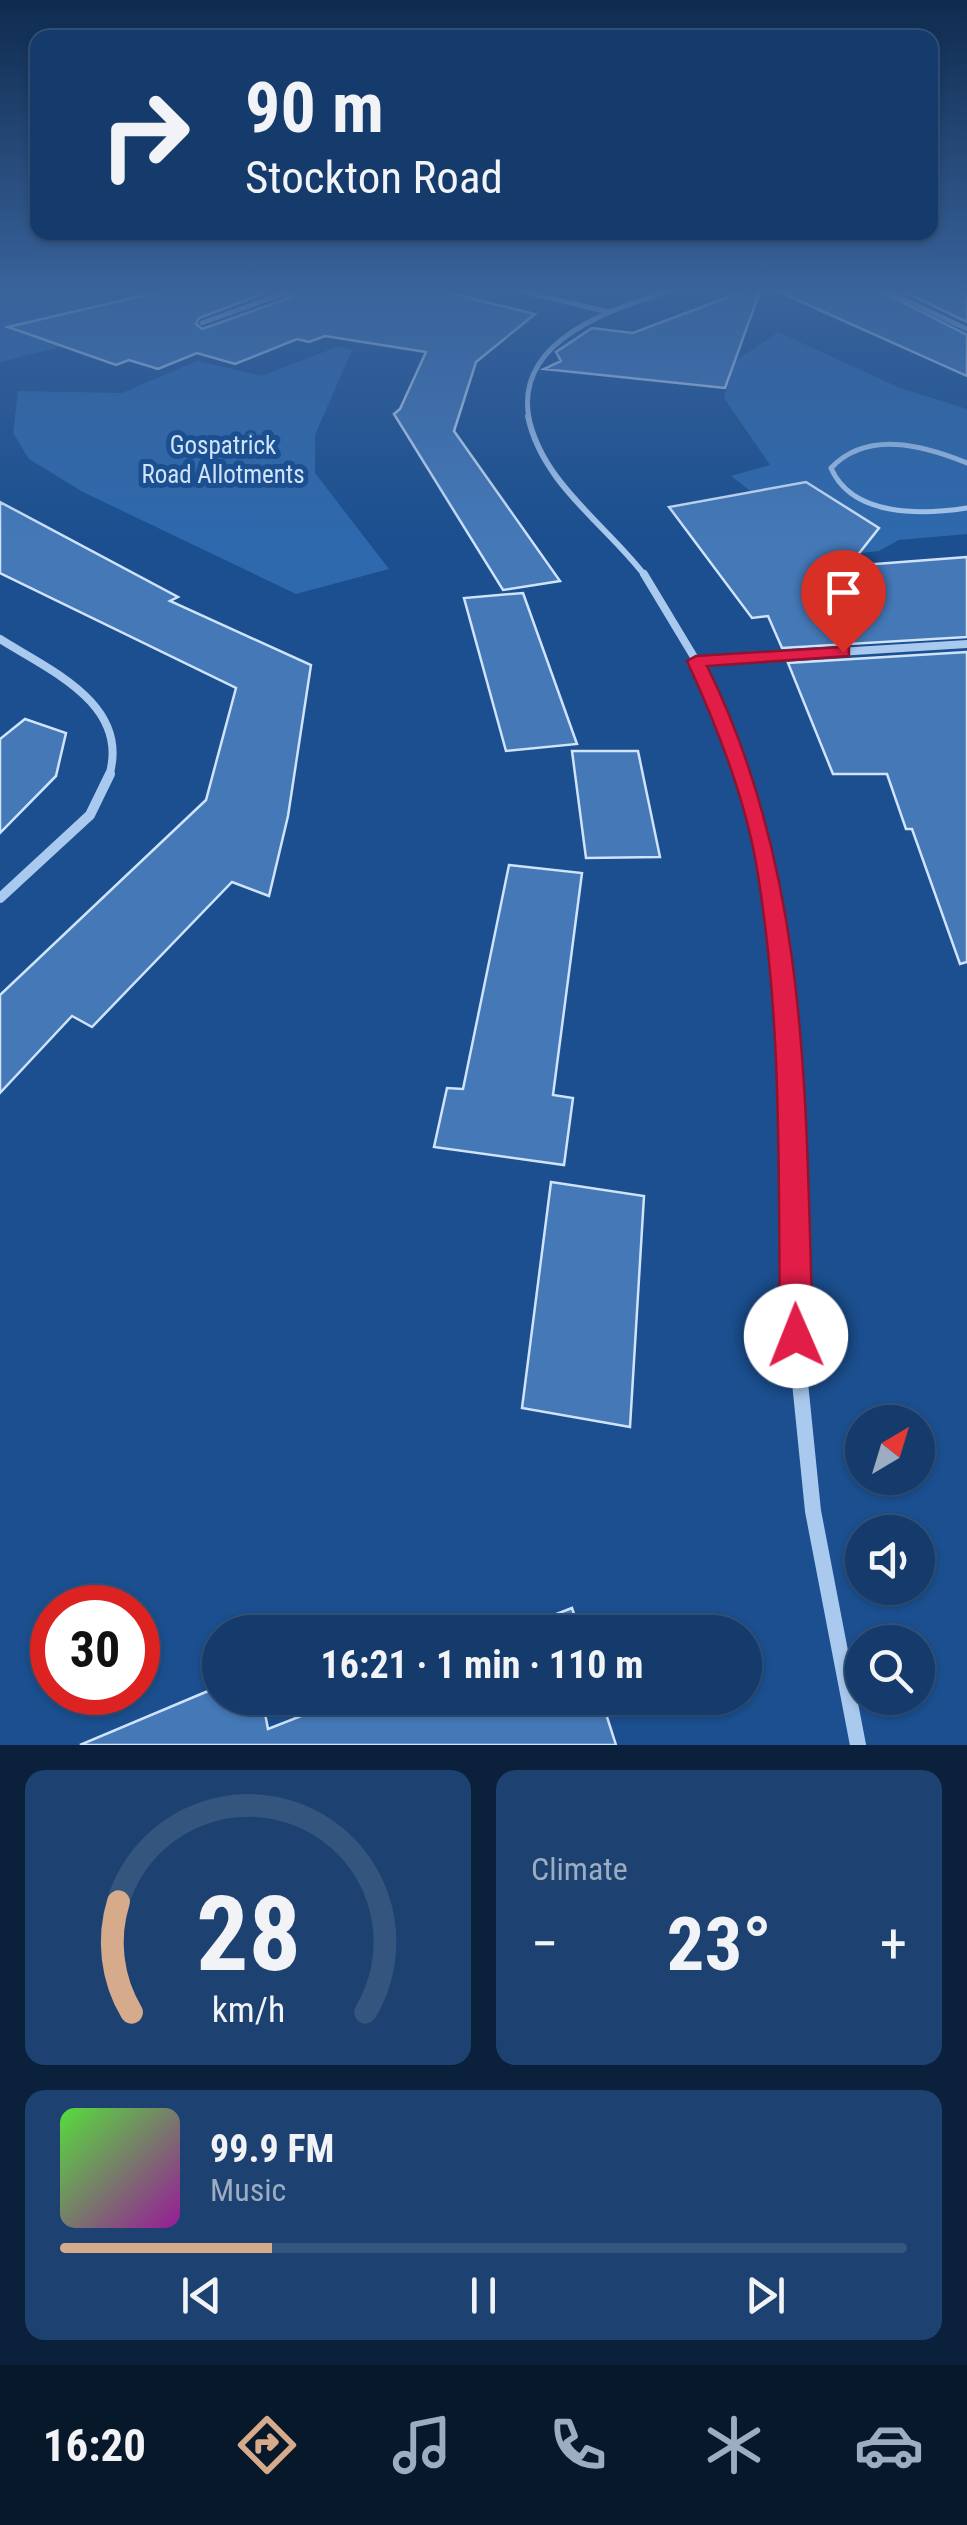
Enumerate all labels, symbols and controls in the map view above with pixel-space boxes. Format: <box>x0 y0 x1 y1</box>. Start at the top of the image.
text: 90 m <box>245 67 384 149</box>
icon: right <box>80 70 210 200</box>
text: Stockton Road <box>245 151 503 204</box>
park label: Gospatrick Road Allotments <box>141 431 305 489</box>
pin <box>801 550 886 653</box>
icon: arrive <box>816 565 871 620</box>
position arrow <box>744 1284 848 1388</box>
north arrow <box>845 1405 935 1495</box>
map controls <box>845 1405 935 1715</box>
button: sound <box>845 1515 935 1605</box>
speed limit sign: 30 <box>30 1585 160 1715</box>
button: search <box>845 1625 935 1715</box>
text: 16:21 · 1 min · 110 m <box>321 1643 643 1687</box>
text: Climate <box>531 1850 628 1888</box>
text: 28 <box>195 1874 301 1995</box>
text: 23° <box>667 1900 772 1988</box>
text: − <box>531 1912 559 1976</box>
text: + <box>880 1912 907 1976</box>
text: km/h <box>211 1989 285 2031</box>
text: 99.9 FM <box>210 2127 334 2171</box>
text: Music <box>210 2171 286 2209</box>
icon: previous <box>174 2268 229 2323</box>
icon: pause <box>456 2268 511 2323</box>
icon: next <box>738 2268 793 2323</box>
icon: directions <box>232 2410 302 2480</box>
icon: music <box>387 2410 457 2480</box>
icon: phone <box>543 2410 613 2480</box>
icon: climate <box>699 2410 769 2480</box>
icon: car <box>854 2410 924 2480</box>
text: 16:20 <box>43 2419 146 2472</box>

